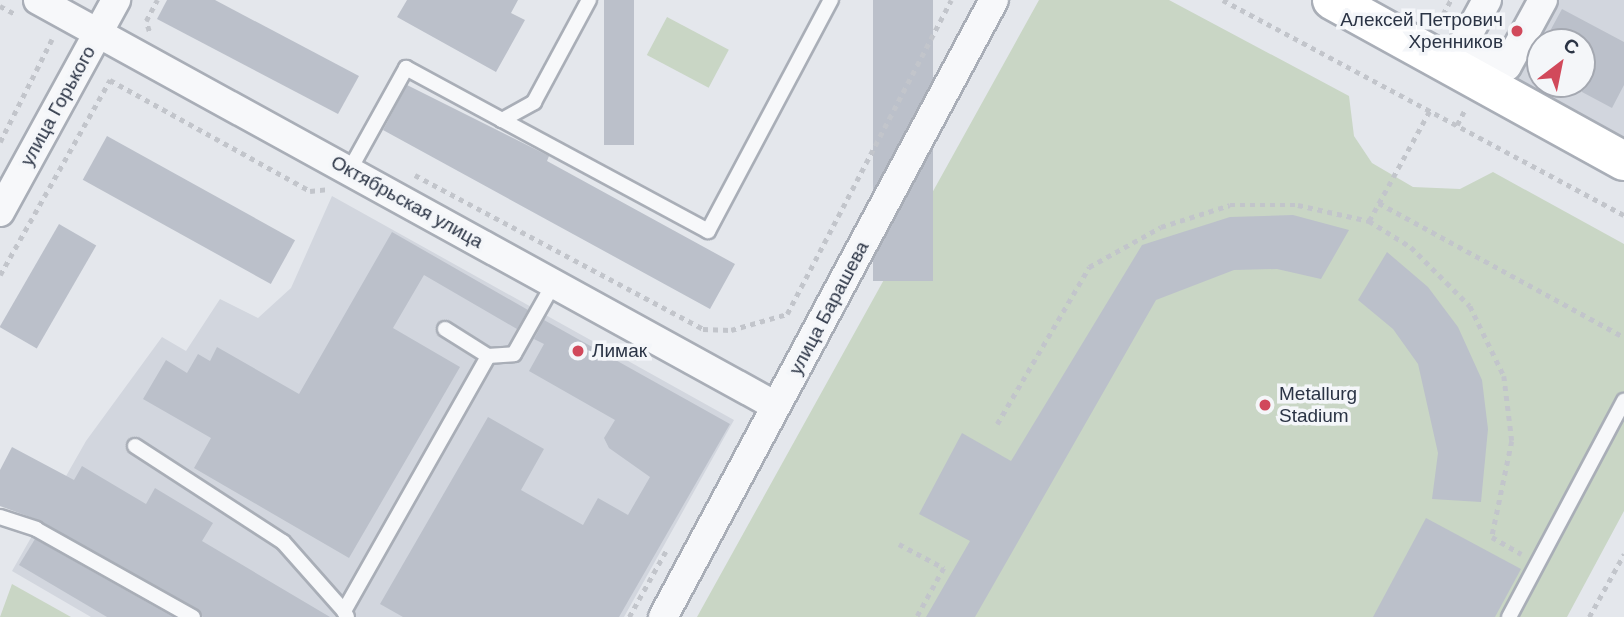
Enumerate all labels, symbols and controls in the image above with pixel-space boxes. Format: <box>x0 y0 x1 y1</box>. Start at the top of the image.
place label: Алексей Петрович Хренников <box>1340 9 1503 53</box>
marker: Алексей Петрович Хренников <box>1509 23 1525 39</box>
north arrow <box>1526 28 1596 98</box>
text: С <box>1560 34 1583 59</box>
street label: улица Горького <box>16 42 100 170</box>
street label: Октябрьская улица <box>327 151 487 253</box>
street label: улица Барашева <box>784 237 874 379</box>
place label: Лимак <box>592 340 647 362</box>
marker: Лимак <box>570 343 586 359</box>
place label: Metallurg Stadium <box>1279 383 1357 427</box>
marker: Metallurg Stadium <box>1257 397 1273 413</box>

